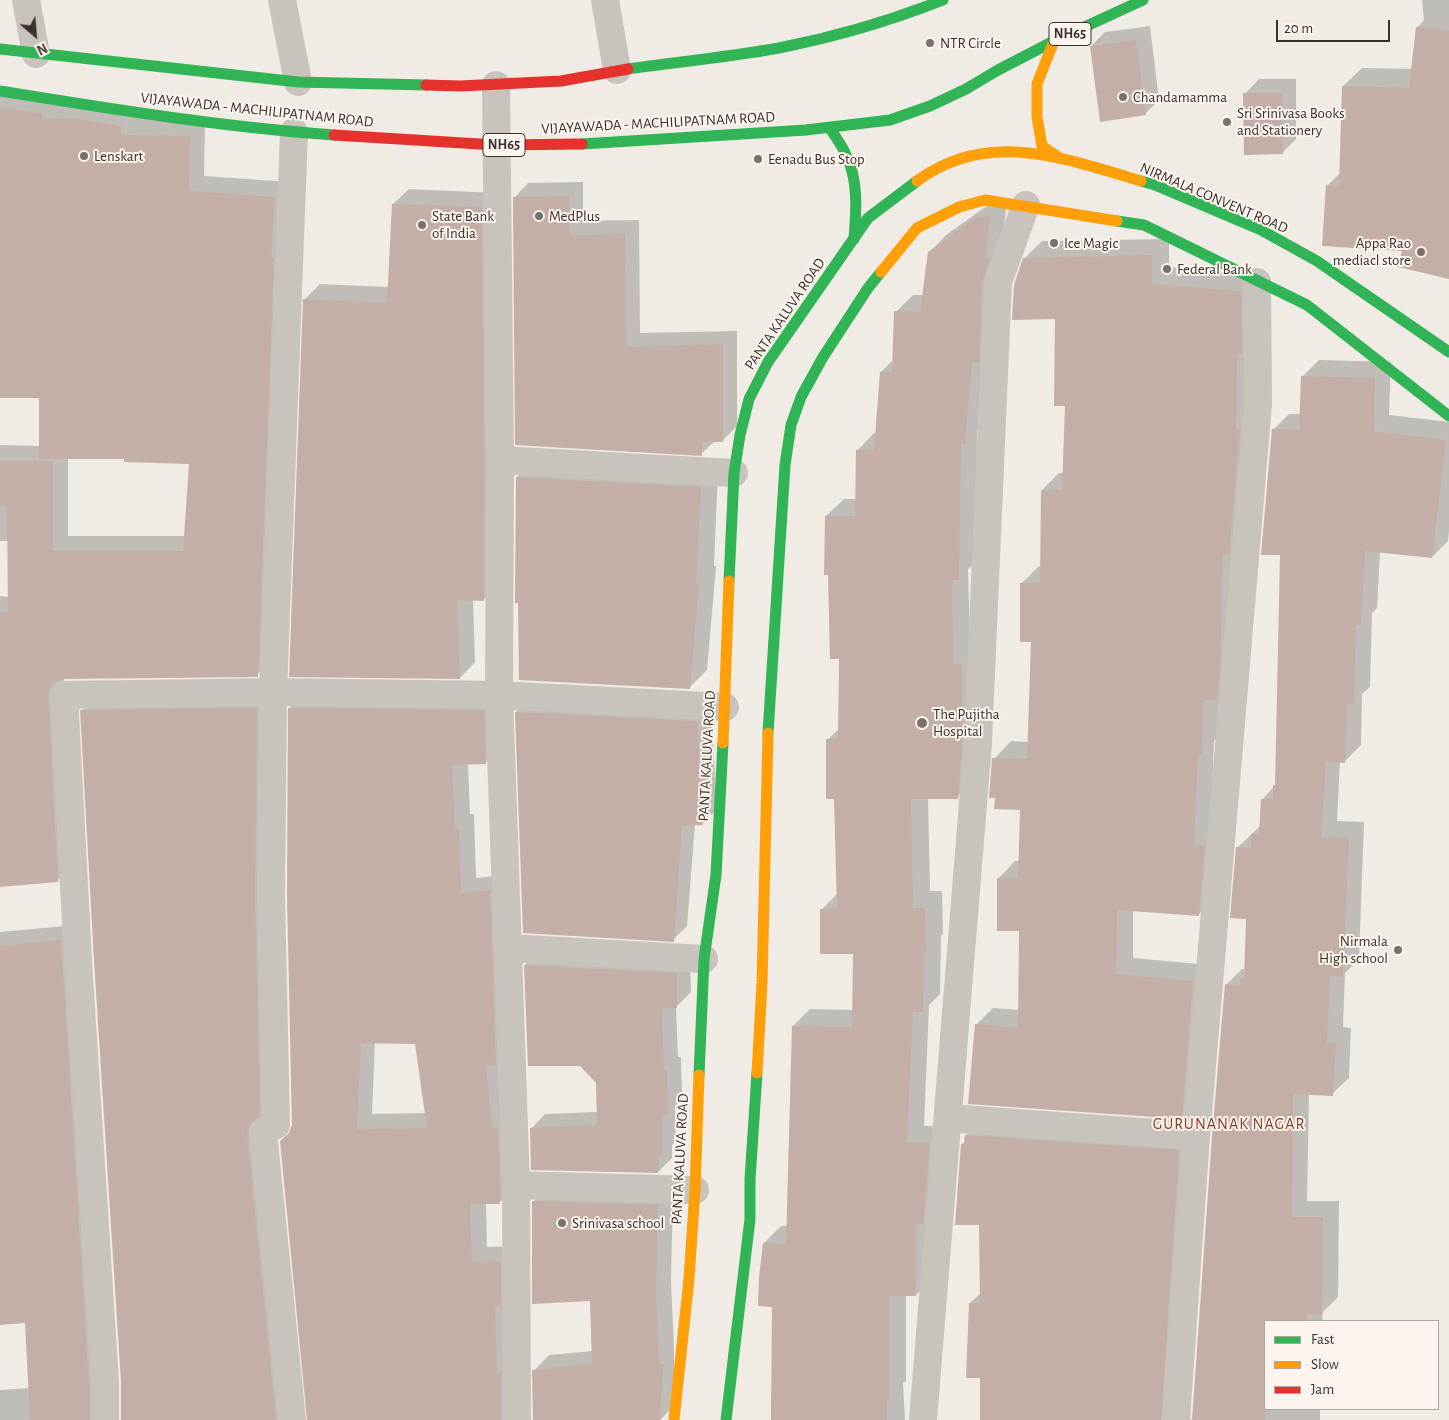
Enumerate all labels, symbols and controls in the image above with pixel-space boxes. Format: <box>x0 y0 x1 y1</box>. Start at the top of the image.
north arrow <box>10 10 60 60</box>
scale bar <box>1279 10 1393 42</box>
text: 20 m <box>1284 21 1313 36</box>
road number: NH65 <box>1049 22 1091 46</box>
place label: NTR Circle <box>940 34 1001 52</box>
marker: NTR Circle <box>924 37 936 49</box>
text: N <box>34 40 49 57</box>
place label: Chandamamma <box>1133 88 1227 106</box>
street label: VIJAYAWADA - MACHILIPATNAM ROAD <box>140 89 374 131</box>
marker: Chandamamma <box>1117 91 1129 103</box>
place label: Sri Srinivasa Books and Stationery <box>1237 104 1345 139</box>
street label: VIJAYAWADA - MACHILIPATNAM ROAD <box>541 108 775 138</box>
marker: Sri Srinivasa Books and Stationery <box>1221 116 1233 128</box>
road number: NH65 <box>483 134 525 156</box>
place label: Lenskart <box>94 147 143 165</box>
marker: Lenskart <box>78 150 90 162</box>
place label: Eenadu Bus Stop <box>768 150 865 168</box>
marker: Eenadu Bus Stop <box>752 153 764 165</box>
street label: NIRMALA CONVENT ROAD <box>1137 159 1291 237</box>
place label: State Bank of India <box>432 207 494 242</box>
place label: MedPlus <box>549 207 600 225</box>
marker: MedPlus <box>533 210 545 222</box>
marker: State Bank of India <box>416 219 428 231</box>
place label: Ice Magic <box>1064 234 1118 252</box>
place label: Appa Rao mediacl store <box>1333 234 1411 269</box>
marker: Ice Magic <box>1048 237 1060 249</box>
marker: Appa Rao mediacl store <box>1415 246 1427 258</box>
street label: PANTA KALUVA ROAD <box>741 255 829 373</box>
place label: Federal Bank <box>1177 260 1252 278</box>
marker: Federal Bank <box>1161 263 1173 275</box>
street label: PANTA KALUVA ROAD <box>695 690 719 822</box>
place label: The Pujitha Hospital <box>933 705 1000 740</box>
marker: The Pujitha Hospital <box>915 716 929 730</box>
place label: Nirmala High school <box>1319 932 1388 967</box>
marker: Nirmala High school <box>1392 944 1404 956</box>
street label: PANTA KALUVA ROAD <box>668 1093 692 1225</box>
district label: GURUNANAK NAGAR <box>1151 1114 1307 1134</box>
place label: Srinivasa school <box>572 1214 664 1232</box>
marker: Srinivasa school <box>556 1217 568 1229</box>
legend <box>1264 1320 1439 1410</box>
text: Fast <box>1311 1332 1334 1347</box>
text: Slow <box>1311 1357 1339 1372</box>
text: Jam <box>1311 1382 1334 1397</box>

